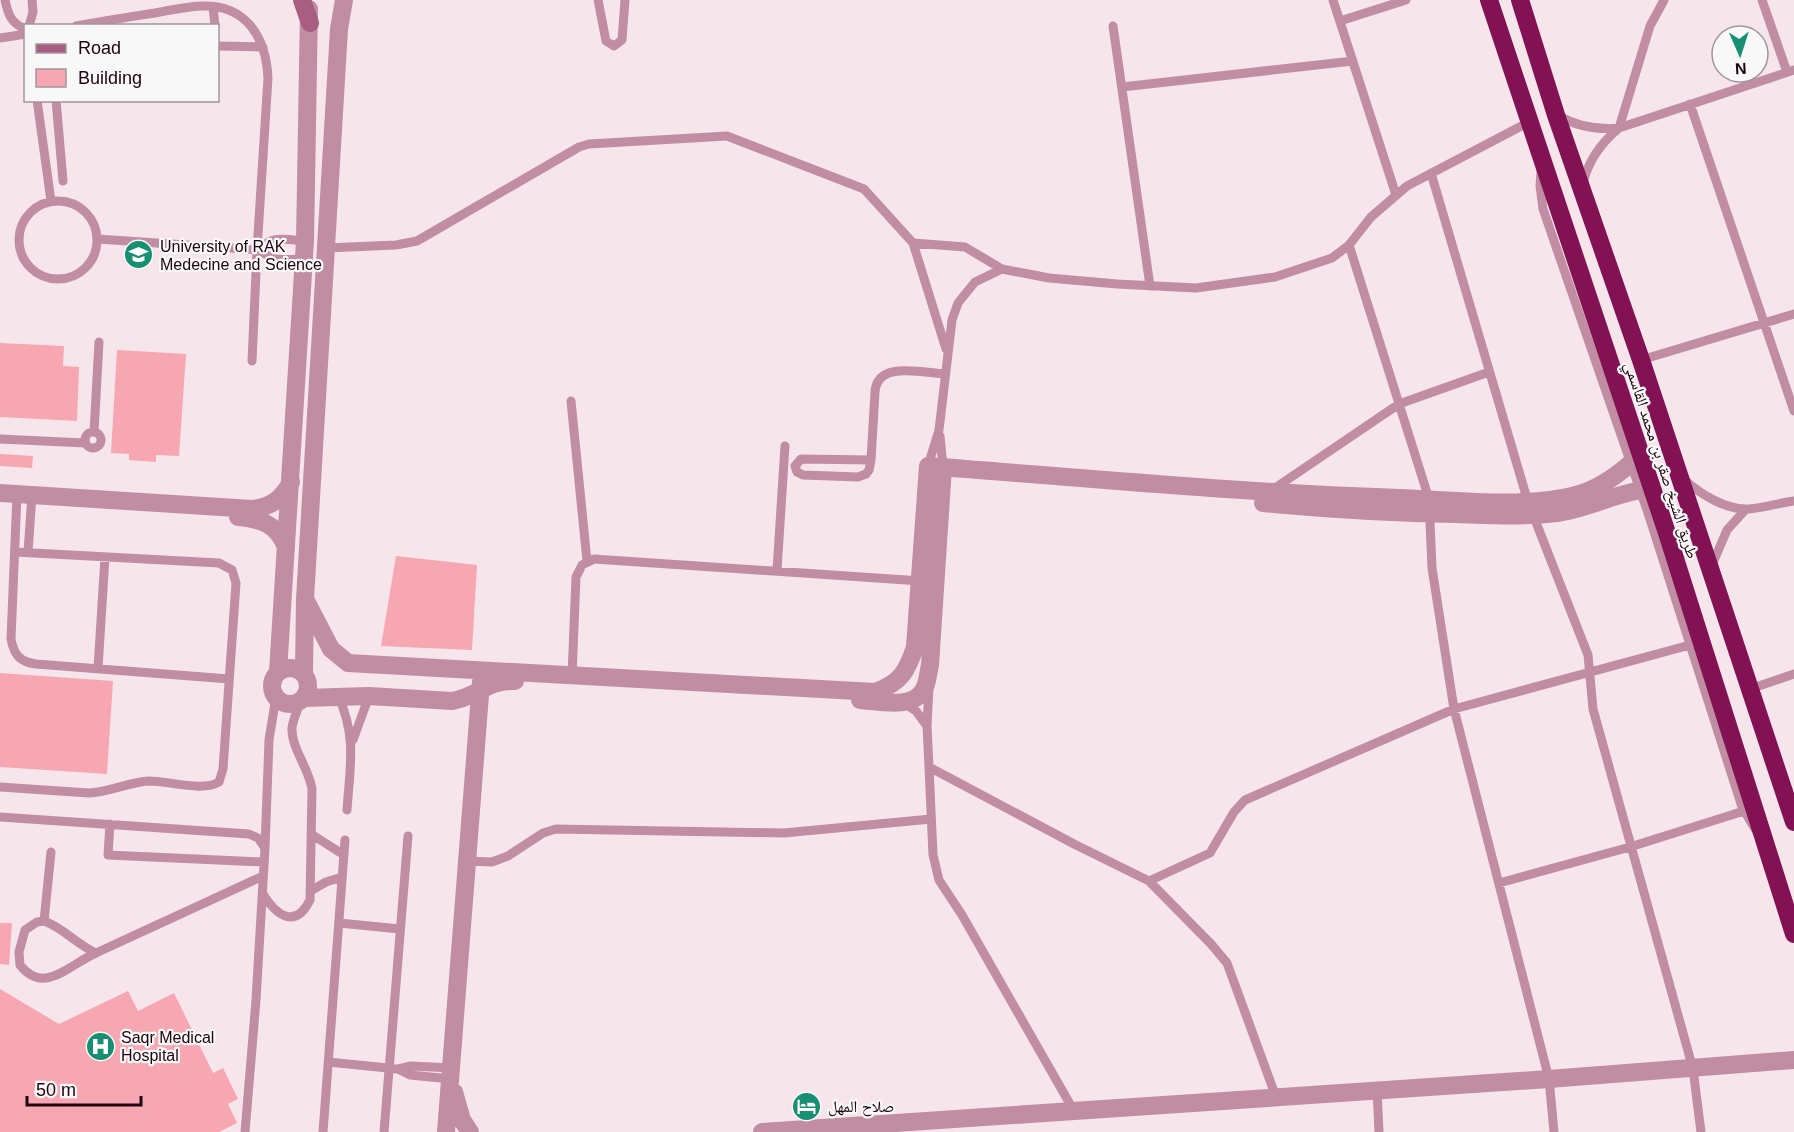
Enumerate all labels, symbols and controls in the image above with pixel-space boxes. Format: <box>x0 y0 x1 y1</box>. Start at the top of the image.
legend <box>24 24 219 102</box>
north arrow <box>1710 24 1770 84</box>
text: Road <box>78 38 121 58</box>
text: N <box>1735 60 1747 77</box>
text: Building <box>78 68 142 88</box>
place label: University of RAK Medecine and Science <box>160 238 322 273</box>
school or university icon: University of RAK Medecine and Science <box>123 239 155 271</box>
street label: طريق الشيخ صقر بن محمد القاسمي <box>1618 360 1701 562</box>
place label: Saqr Medical Hospital <box>121 1029 214 1064</box>
hospital icon: Saqr Medical Hospital <box>84 1030 116 1062</box>
scale bar <box>27 1069 141 1107</box>
text: 50 m <box>36 1080 76 1100</box>
hotel icon: صلاح المهل <box>791 1090 823 1122</box>
place label: صلاح المهل <box>828 1098 894 1117</box>

